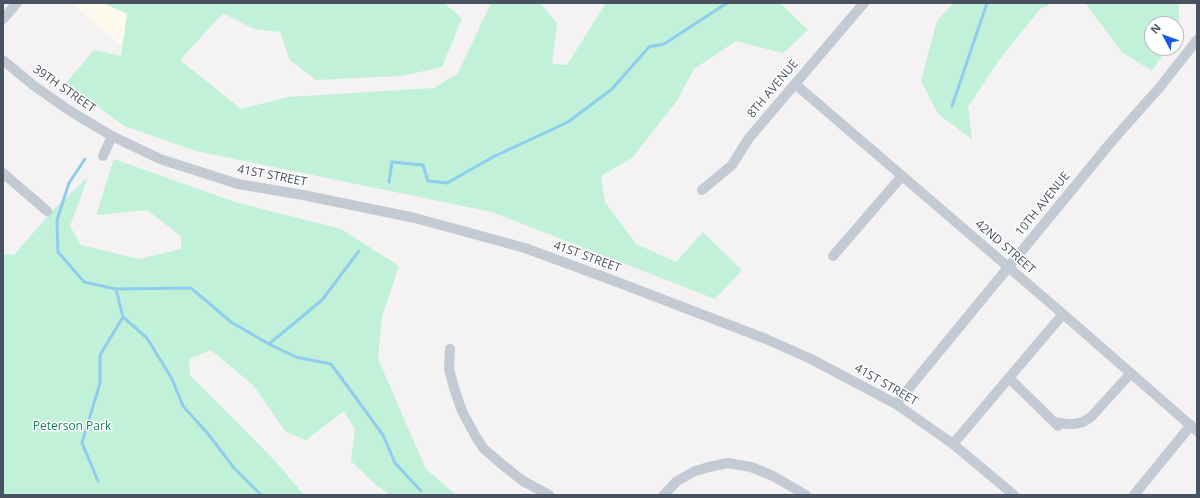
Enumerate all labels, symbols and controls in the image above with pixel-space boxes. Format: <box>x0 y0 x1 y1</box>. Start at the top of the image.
north arrow <box>1144 16 1184 56</box>
text: N <box>1147 20 1164 37</box>
street label: 8TH AVENUE <box>745 57 801 121</box>
street label: 39TH STREET <box>30 62 98 116</box>
street label: 41ST STREET <box>236 162 308 190</box>
street label: 10TH AVENUE <box>1013 169 1073 239</box>
street label: 42ND STREET <box>972 217 1038 277</box>
street label: 41ST STREET <box>551 238 623 276</box>
street label: 41ST STREET <box>852 361 920 409</box>
park label: Peterson Park <box>33 420 111 434</box>

